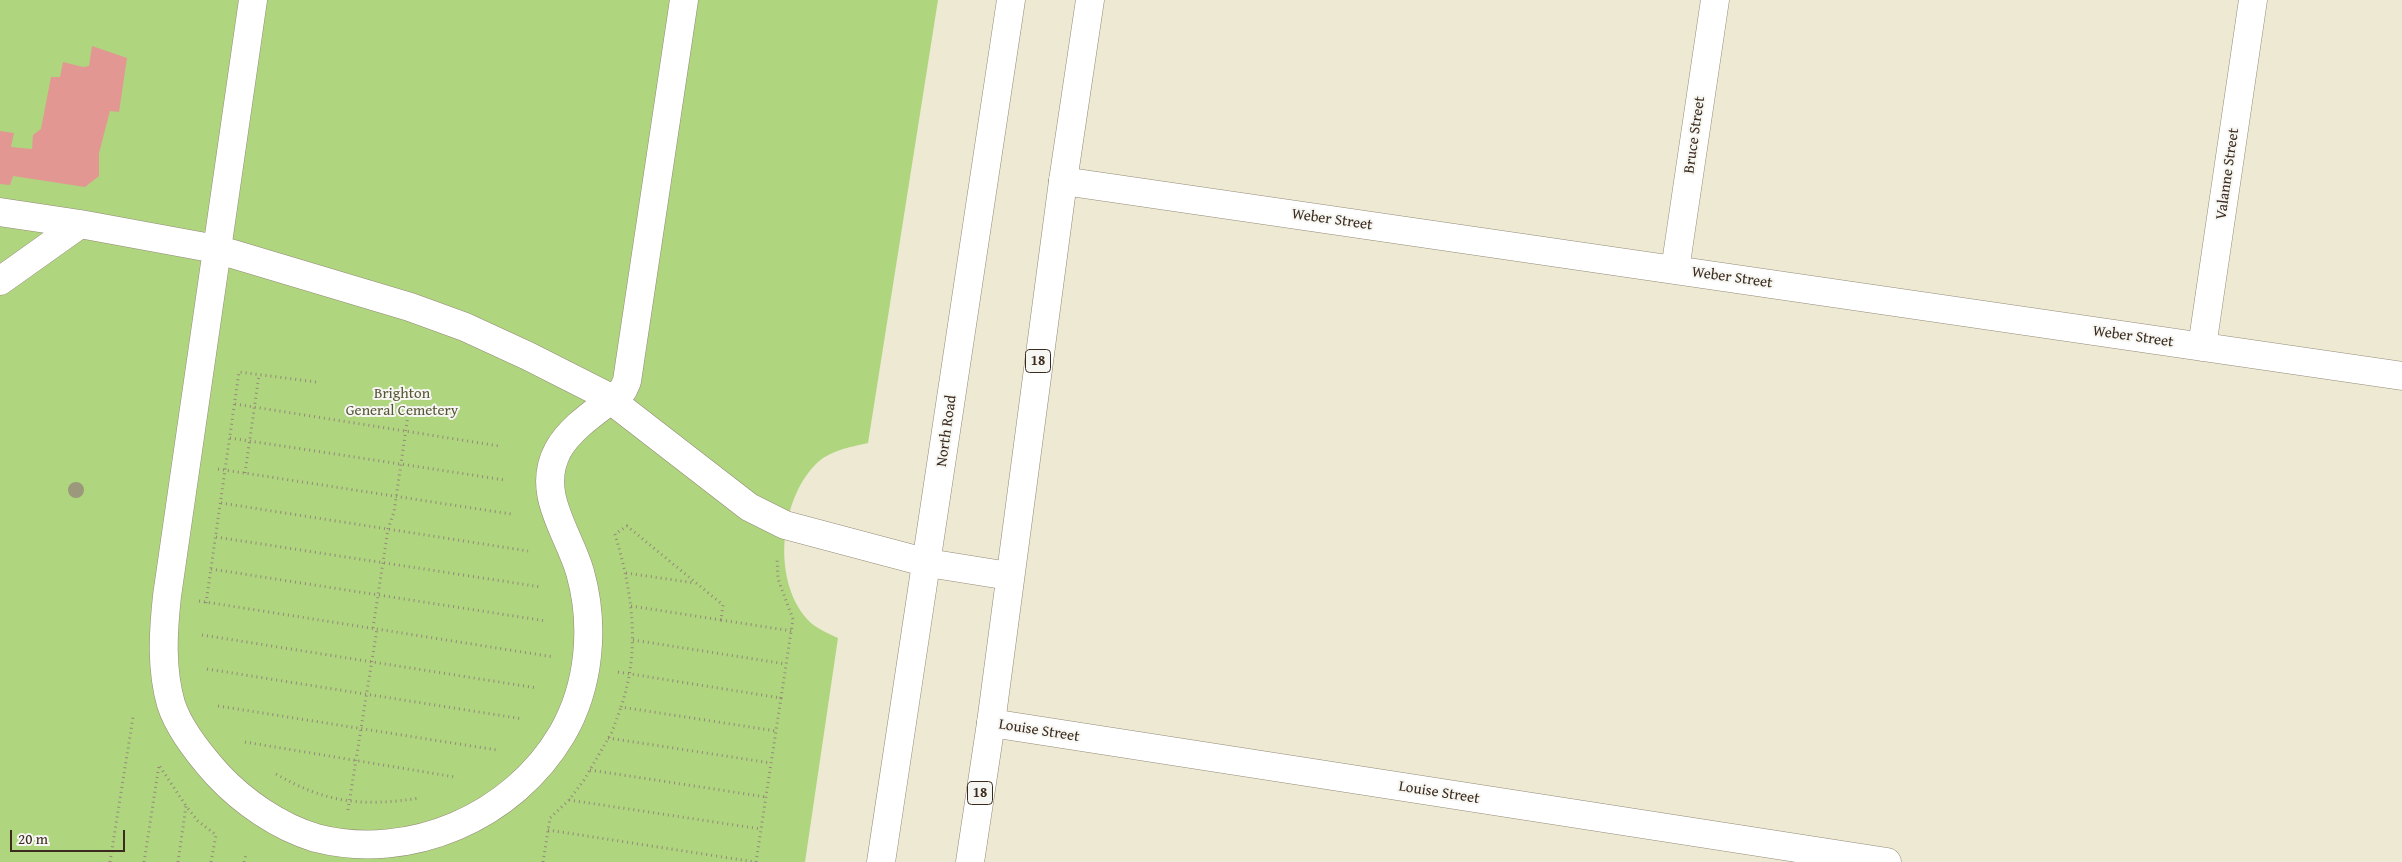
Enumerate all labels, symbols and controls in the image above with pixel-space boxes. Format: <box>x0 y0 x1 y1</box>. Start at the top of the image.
street label: Bruce Street <box>1681 95 1709 175</box>
street label: Valanne Street <box>2213 127 2243 221</box>
street label: Weber Street <box>1290 205 1374 235</box>
street label: Weber Street <box>1690 263 1774 293</box>
street label: Weber Street <box>2091 322 2175 352</box>
road number: 18 <box>1026 350 1050 372</box>
park label: Brighton General Cemetery <box>346 385 458 420</box>
street label: North Road <box>933 394 961 468</box>
street label: Louise Street <box>997 716 1081 746</box>
street label: Louise Street <box>1397 778 1481 808</box>
road number: 18 <box>968 781 992 804</box>
scale bar <box>12 820 128 852</box>
text: 20 m <box>18 828 48 849</box>

